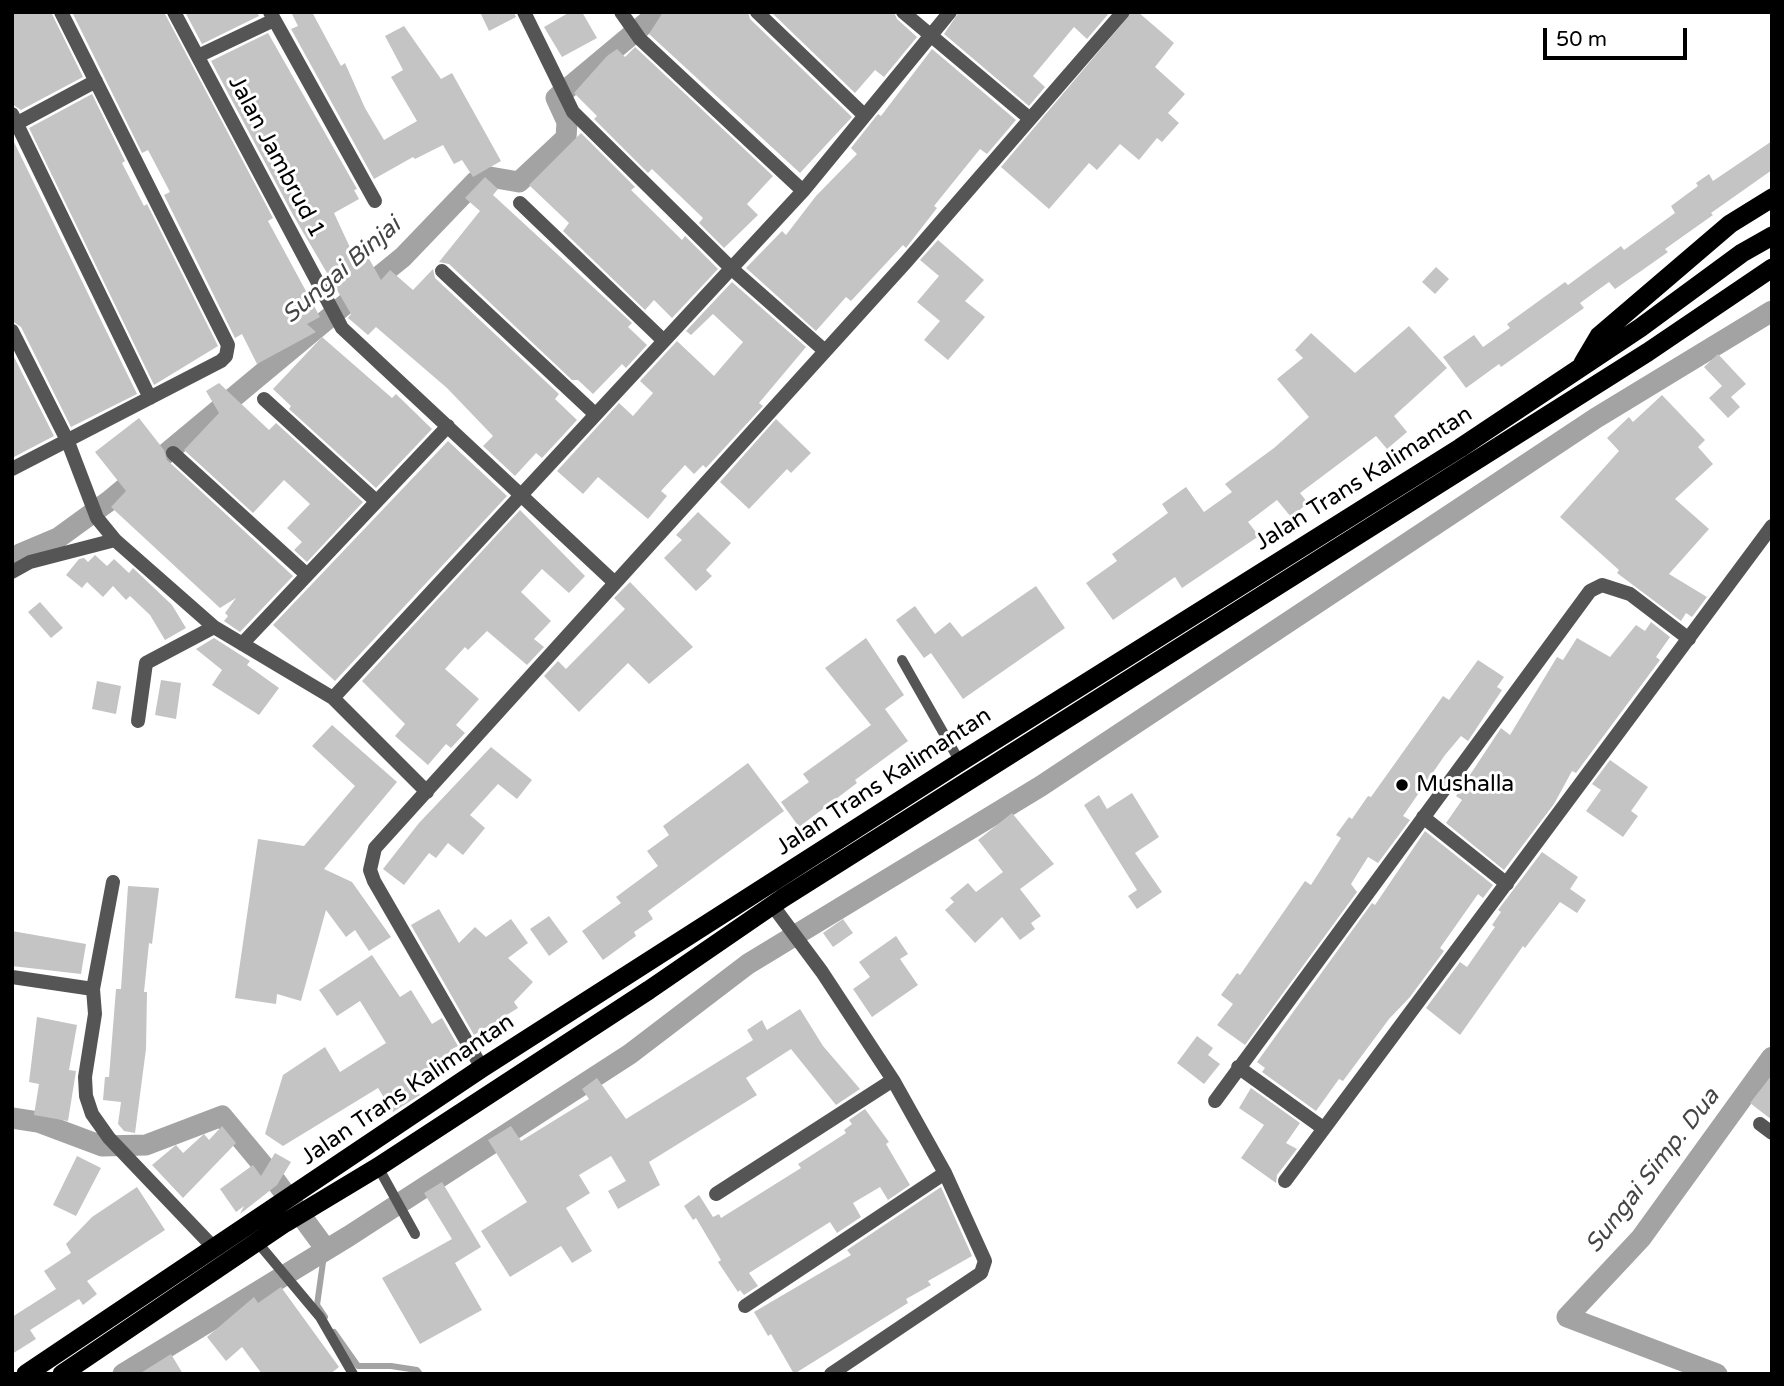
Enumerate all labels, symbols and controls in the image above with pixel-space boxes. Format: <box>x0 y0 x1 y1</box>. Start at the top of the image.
scale bar <box>1546 14 1690 58</box>
text: 50 m <box>1556 27 1607 52</box>
street label: Jalan Jambrud 1 <box>222 71 330 243</box>
water label: Sungai Binjai <box>277 212 407 330</box>
street label: Jalan Trans Kalimantan <box>1250 401 1478 557</box>
street label: Jalan Trans Kalimantan <box>771 702 997 862</box>
place label: Mushalla <box>1416 771 1514 799</box>
marker: Mushalla <box>1394 777 1410 793</box>
street label: Jalan Trans Kalimantan <box>296 1008 520 1172</box>
water label: Sungai Simp. Dua <box>1580 1083 1726 1259</box>

